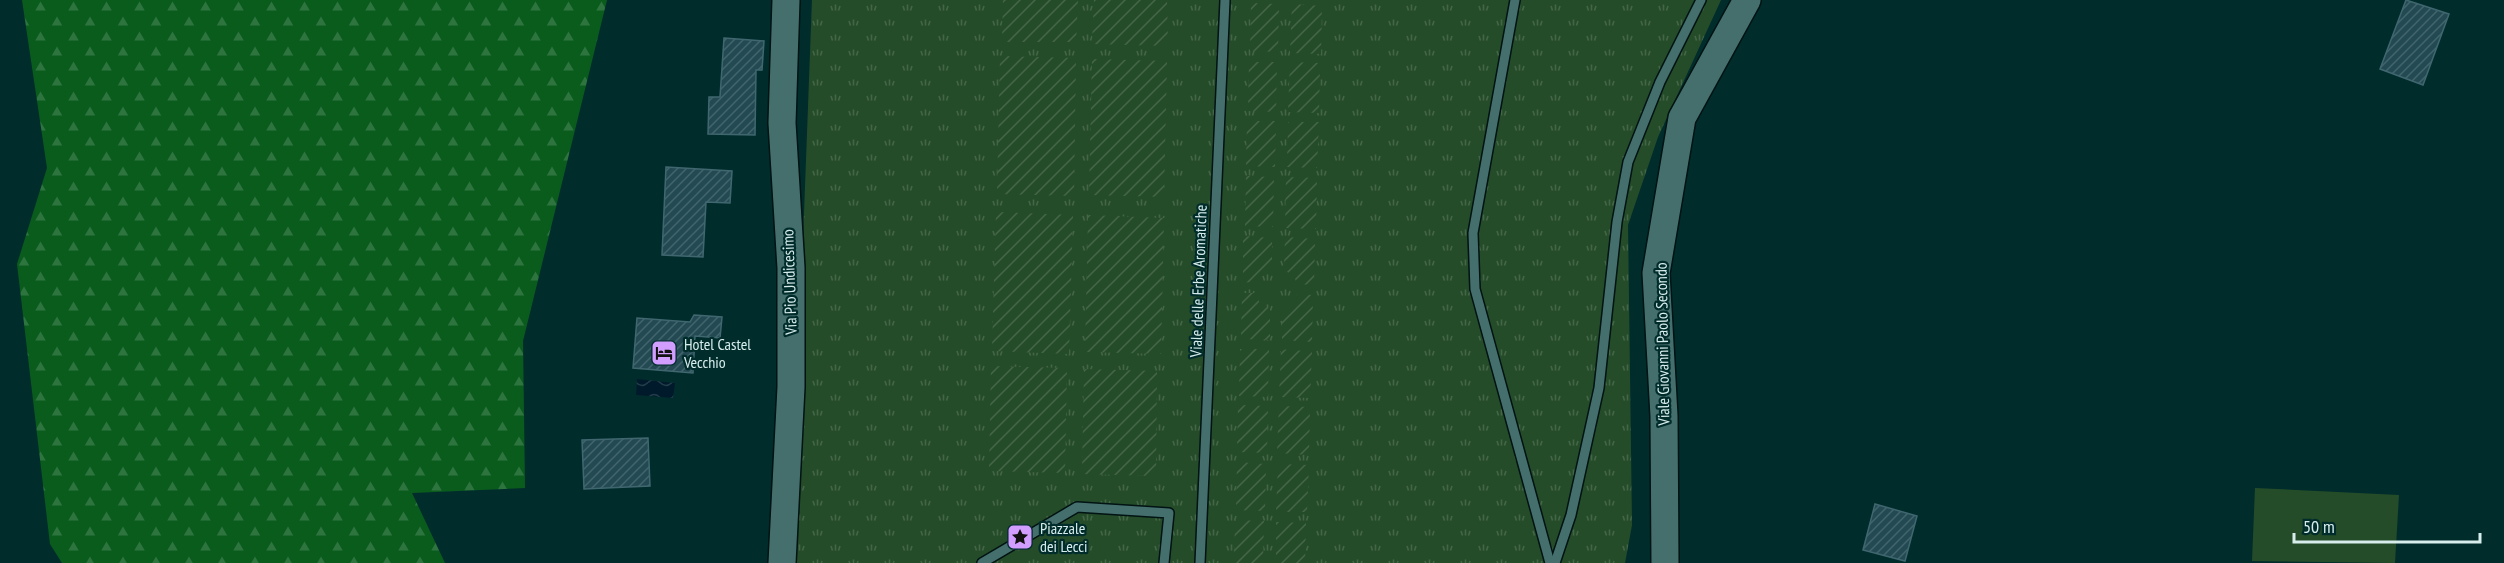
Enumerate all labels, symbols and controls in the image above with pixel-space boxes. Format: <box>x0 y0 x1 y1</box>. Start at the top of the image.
street label: Viale delle Erbe Aromatiche <box>1185 204 1211 359</box>
street label: Via Pio Undicesimo <box>777 229 801 336</box>
street label: Viale Giovanni Paolo Secondo <box>1651 262 1673 427</box>
place label: Hotel Castel Vecchio <box>683 334 751 372</box>
hotel icon: Hotel Castel Vecchio <box>649 338 679 368</box>
scale bar <box>2294 506 2480 544</box>
text: 50 m <box>2303 515 2335 538</box>
place label: Piazzale dei Lecci <box>1040 518 1087 556</box>
place icon: Piazzale dei Lecci <box>1005 522 1035 552</box>

